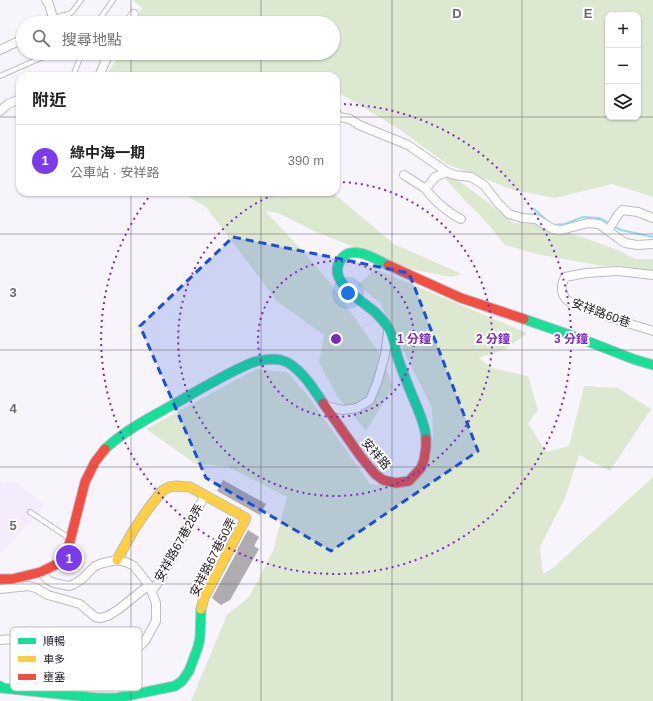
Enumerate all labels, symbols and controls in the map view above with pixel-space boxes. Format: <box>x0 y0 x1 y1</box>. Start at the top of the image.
text: D <box>452 6 462 21</box>
text: E <box>584 6 593 21</box>
map controls <box>605 12 641 120</box>
button: + <box>605 12 641 48</box>
search box <box>16 16 340 60</box>
icon: search <box>30 27 52 49</box>
text: 搜尋地點 <box>62 31 122 48</box>
button: − <box>605 48 641 84</box>
button: layers <box>605 84 641 120</box>
text: 附近 <box>32 91 66 110</box>
text: 綠中海一期 <box>70 144 145 161</box>
text: 1 <box>41 153 49 168</box>
text: 390 m <box>288 153 324 168</box>
text: 公車站 · 安祥路 <box>70 165 160 180</box>
your location <box>338 283 358 303</box>
text: 3 <box>9 285 17 300</box>
street label: 安祥路60巷 <box>570 296 632 330</box>
centre of rings <box>329 332 343 346</box>
text: 1 分鐘 <box>397 332 431 346</box>
text: 2 分鐘 <box>476 332 510 346</box>
text: 3 分鐘 <box>554 332 588 346</box>
text: 4 <box>9 401 17 416</box>
street label: 安祥路 <box>359 436 393 472</box>
street label: 安祥路67巷28弄 <box>152 502 206 584</box>
street label: 安祥路67巷50弄 <box>187 515 239 599</box>
text: 5 <box>9 518 17 533</box>
pin: 1 <box>56 543 82 573</box>
legend <box>10 627 142 691</box>
text: 順暢 <box>43 635 65 647</box>
text: 車多 <box>43 653 65 665</box>
text: 壅塞 <box>43 671 65 683</box>

